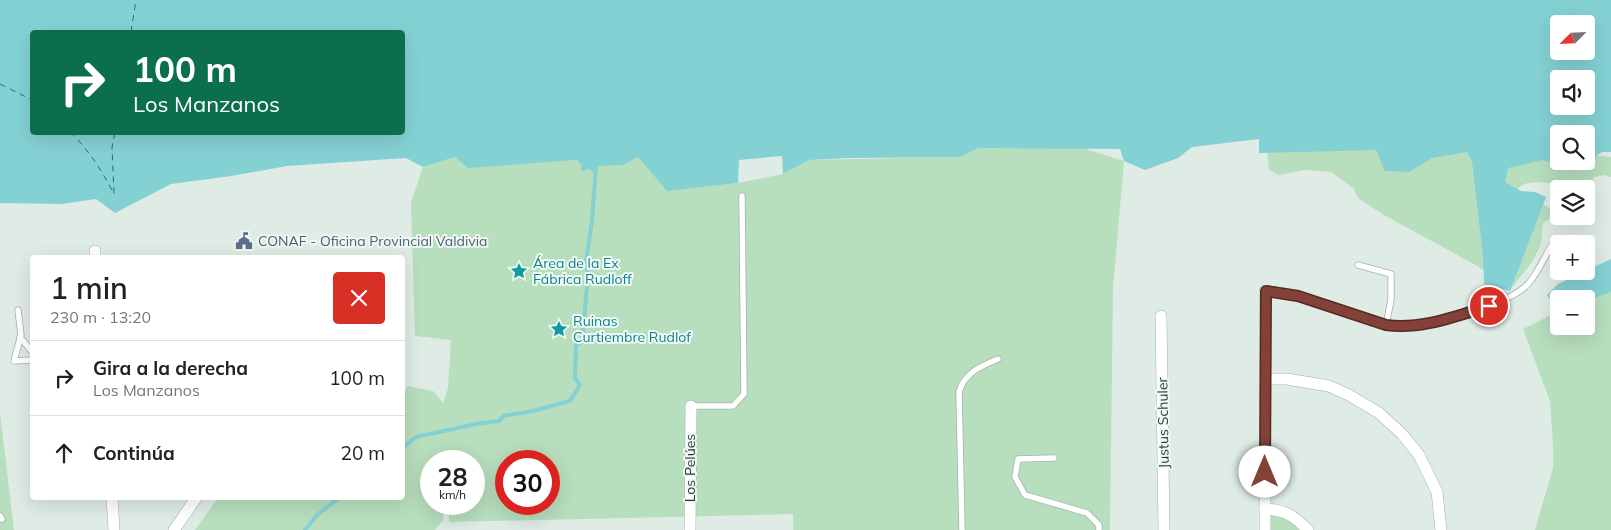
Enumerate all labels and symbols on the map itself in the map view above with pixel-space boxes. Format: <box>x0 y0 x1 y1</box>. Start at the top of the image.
north arrow <box>1550 15 1595 60</box>
public building icon: CONAF - Oficina Provincial Valdivia <box>234 231 254 251</box>
place label: CONAF - Oficina Provincial Valdivia <box>258 232 487 250</box>
place label: Área de la Ex Fábrica Rudloff <box>533 254 632 288</box>
place icon: Área de la Ex Fábrica Rudloff <box>509 261 529 281</box>
pin <box>1468 285 1510 327</box>
place label: Ruinas Curtiembre Rudlof <box>573 312 691 346</box>
place icon: Ruinas Curtiembre Rudlof <box>549 319 569 339</box>
street label: Justus Schuler <box>1153 376 1173 469</box>
street label: Los Pelúes <box>681 434 699 502</box>
position arrow <box>1238 445 1290 497</box>
speed limit sign: 30 <box>495 450 560 515</box>

